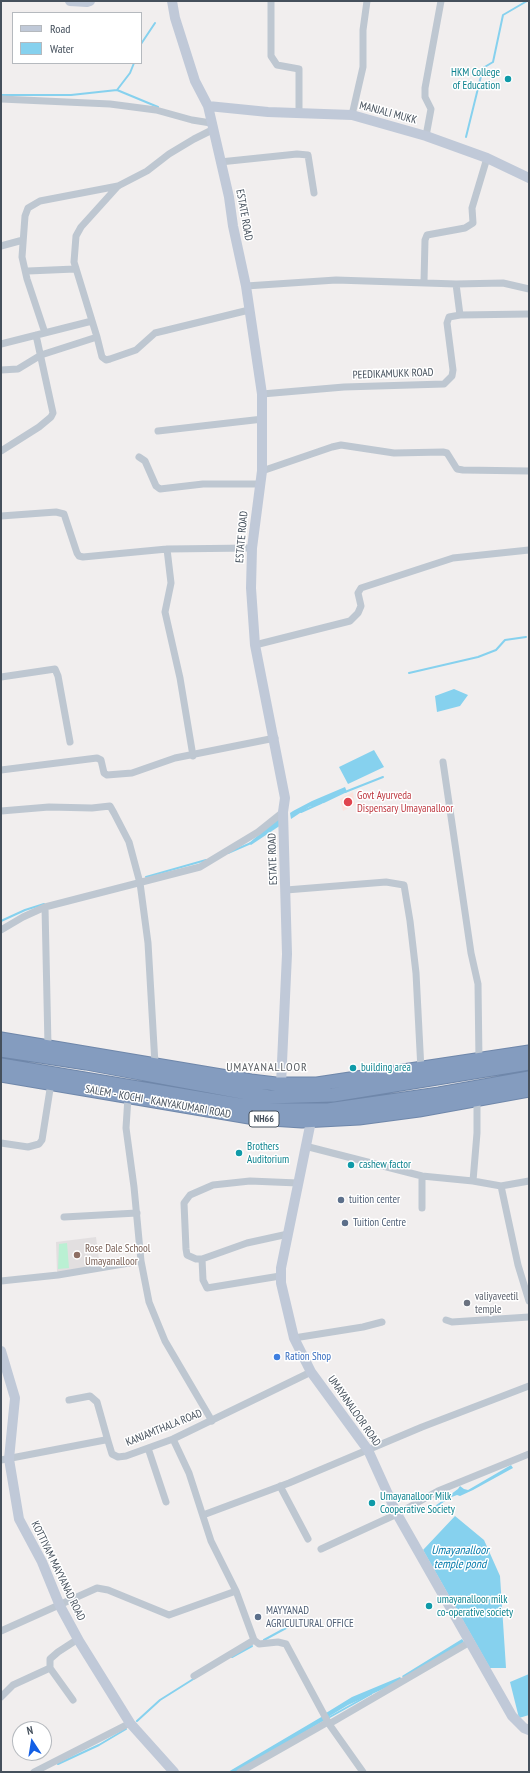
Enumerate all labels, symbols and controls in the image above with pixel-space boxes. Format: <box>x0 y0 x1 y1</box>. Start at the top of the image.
legend <box>12 12 142 64</box>
text: Road <box>50 21 70 36</box>
text: Water <box>50 41 74 56</box>
place label: HKM College of Education <box>451 66 500 92</box>
marker: HKM College of Education <box>503 74 513 84</box>
street label: MANJALI MUKK <box>358 99 418 127</box>
street label: ESTATE ROAD <box>233 188 255 242</box>
street label: PEEDIKAMUKK ROAD <box>352 366 434 382</box>
street label: ESTATE ROAD <box>233 510 251 564</box>
place label: Govt Ayurveda Dispensary Umayanalloor <box>357 789 453 815</box>
marker: Govt Ayurveda Dispensary Umayanalloor <box>342 796 354 808</box>
street label: ESTATE ROAD <box>265 833 281 885</box>
district label: UMAYANALLOOR <box>226 1061 308 1075</box>
place label: building area <box>361 1061 411 1075</box>
marker: building area <box>348 1063 358 1073</box>
street label: SALEM - KOCHI - KANYAKUMARI ROAD <box>84 1083 232 1121</box>
road number: NH66 <box>249 1111 279 1127</box>
place label: Brothers Auditorium <box>247 1140 289 1166</box>
marker: Brothers Auditorium <box>234 1148 244 1158</box>
place label: cashew factor <box>359 1158 411 1172</box>
marker: cashew factor <box>346 1160 356 1170</box>
place label: tuition center <box>349 1193 400 1207</box>
marker: tuition center <box>336 1195 346 1205</box>
place label: Tuition Centre <box>353 1216 406 1230</box>
marker: Tuition Centre <box>340 1218 350 1228</box>
place label: Rose Dale School Umayanalloor <box>85 1242 150 1268</box>
marker: Rose Dale School Umayanalloor <box>72 1250 82 1260</box>
place label: valiyaveetil temple <box>475 1290 518 1316</box>
marker: valiyaveetil temple <box>462 1298 472 1308</box>
place label: Ration Shop <box>285 1350 331 1364</box>
marker: Ration Shop <box>272 1352 282 1362</box>
street label: UMAYANALOOR ROAD <box>325 1373 383 1449</box>
street label: KANJAMTHALA ROAD <box>124 1407 204 1449</box>
place label: Umayanalloor Milk Cooperative Society <box>380 1490 455 1516</box>
marker: Umayanalloor Milk Cooperative Society <box>367 1498 377 1508</box>
street label: KOTTIYAM MAYYANAD ROAD <box>28 1519 88 1623</box>
water label: Umayanalloor temple pond <box>431 1544 489 1572</box>
place label: umayanalloor milk co-operative society <box>437 1593 513 1619</box>
marker: umayanalloor milk co-operative society <box>424 1601 434 1611</box>
place label: MAYYANAD AGRICULTURAL OFFICE <box>266 1604 354 1630</box>
marker: MAYYANAD AGRICULTURAL OFFICE <box>253 1612 263 1622</box>
north arrow <box>12 1721 52 1761</box>
text: N <box>25 1723 34 1738</box>

